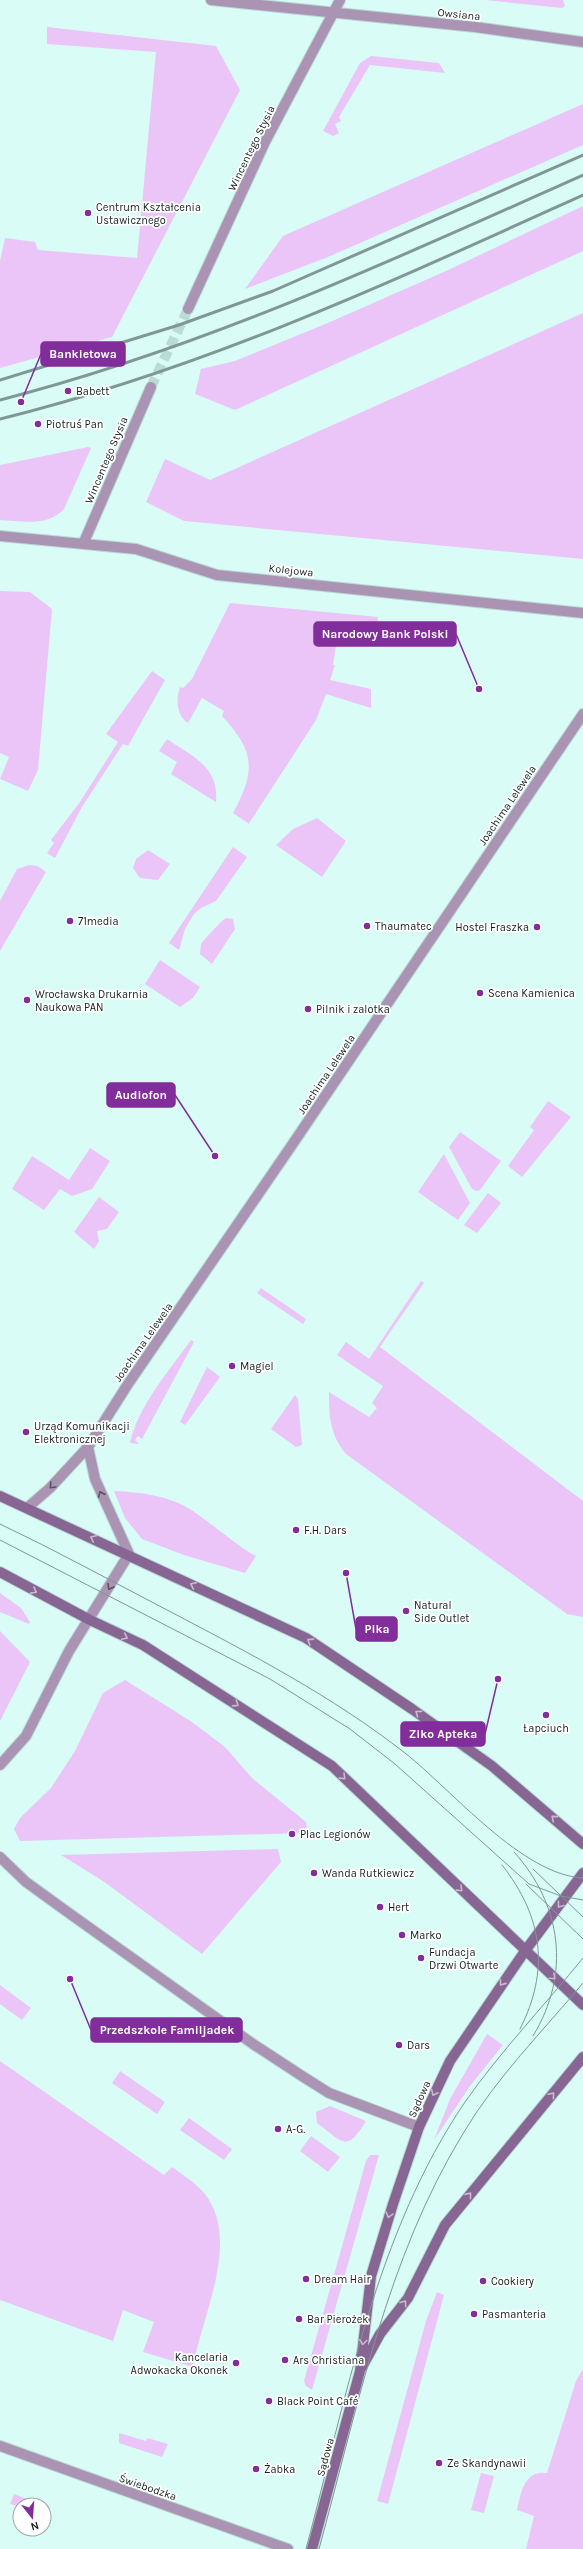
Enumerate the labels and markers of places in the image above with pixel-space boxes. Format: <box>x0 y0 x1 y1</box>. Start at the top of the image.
place label: Centrum Kształcenia Ustawicznego <box>96 201 201 227</box>
marker: Centrum Kształcenia Ustawicznego <box>83 208 93 218</box>
callout: Bankietowa <box>41 342 125 366</box>
place label: Babett <box>76 385 109 398</box>
marker: Babett <box>63 386 73 396</box>
place label: Piotruś Pan <box>46 418 103 431</box>
marker: Piotruś Pan <box>33 419 43 429</box>
callout: Narodowy Bank Polski <box>314 622 456 646</box>
place label: 71media <box>78 915 119 928</box>
marker: 71media <box>65 916 75 926</box>
place label: Thaumatec <box>375 920 432 933</box>
marker: Thaumatec <box>362 921 372 931</box>
place label: Hostel Fraszka <box>455 921 529 934</box>
marker: Hostel Fraszka <box>532 922 542 932</box>
place label: Scena Kamienica <box>488 987 575 1000</box>
place label: Wrocławska Drukarnia Naukowa PAN <box>35 988 148 1014</box>
marker: Scena Kamienica <box>475 988 485 998</box>
marker: Wrocławska Drukarnia Naukowa PAN <box>22 995 32 1005</box>
place label: Pilnik i zalotka <box>316 1003 390 1016</box>
marker: Pilnik i zalotka <box>303 1004 313 1014</box>
callout: Audiofon <box>107 1083 175 1107</box>
place label: Magiel <box>240 1360 274 1373</box>
marker: Magiel <box>227 1361 237 1371</box>
place label: Urząd Komunikacji Elektronicznej <box>34 1420 130 1446</box>
marker: Urząd Komunikacji Elektronicznej <box>21 1427 31 1437</box>
place label: F.H. Dars <box>304 1524 347 1537</box>
marker: F.H. Dars <box>291 1525 301 1535</box>
place label: Natural Side Outlet <box>414 1599 469 1625</box>
marker: Natural Side Outlet <box>401 1606 411 1616</box>
callout: Pika <box>356 1617 397 1641</box>
marker: Łapciuch <box>541 1710 551 1720</box>
callout: Ziko Apteka <box>401 1722 485 1746</box>
place label: Łapciuch <box>523 1722 569 1735</box>
place label: Plac Legionów <box>300 1828 370 1841</box>
marker: Plac Legionów <box>287 1829 297 1839</box>
place label: Wanda Rutkiewicz <box>322 1867 414 1880</box>
marker: Wanda Rutkiewicz <box>309 1868 319 1878</box>
place label: Hert <box>388 1901 409 1914</box>
marker: Hert <box>375 1902 385 1912</box>
place label: Marko <box>410 1929 442 1942</box>
marker: Marko <box>397 1930 407 1940</box>
place label: Fundacja Drzwi Otwarte <box>429 1946 499 1972</box>
marker: Fundacja Drzwi Otwarte <box>416 1953 426 1963</box>
callout: Przedszkole Familjadek <box>91 2018 242 2042</box>
place label: Dars <box>407 2039 430 2052</box>
marker: Dars <box>394 2040 404 2050</box>
place label: A-G. <box>286 2123 305 2136</box>
marker: A-G. <box>273 2124 283 2134</box>
place label: Dream Hair <box>314 2273 371 2286</box>
marker: Dream Hair <box>301 2274 311 2284</box>
place label: Cookiery <box>491 2275 534 2288</box>
marker: Cookiery <box>478 2276 488 2286</box>
place label: Pasmanteria <box>482 2308 546 2321</box>
marker: Pasmanteria <box>469 2309 479 2319</box>
place label: Bar Pierożek <box>307 2313 369 2326</box>
marker: Bar Pierożek <box>294 2314 304 2324</box>
place label: Kancelaria Adwokacka Okonek <box>131 2351 228 2377</box>
place label: Ars Christiana <box>293 2354 364 2367</box>
marker: Ars Christiana <box>280 2355 290 2365</box>
marker: Kancelaria Adwokacka Okonek <box>231 2358 241 2368</box>
place label: Black Point Café <box>277 2395 359 2408</box>
marker: Black Point Café <box>264 2396 274 2406</box>
place label: Ze Skandynawii <box>447 2457 526 2470</box>
marker: Ze Skandynawii <box>434 2458 444 2468</box>
place label: Żabka <box>264 2462 295 2476</box>
marker: Żabka <box>251 2464 261 2474</box>

